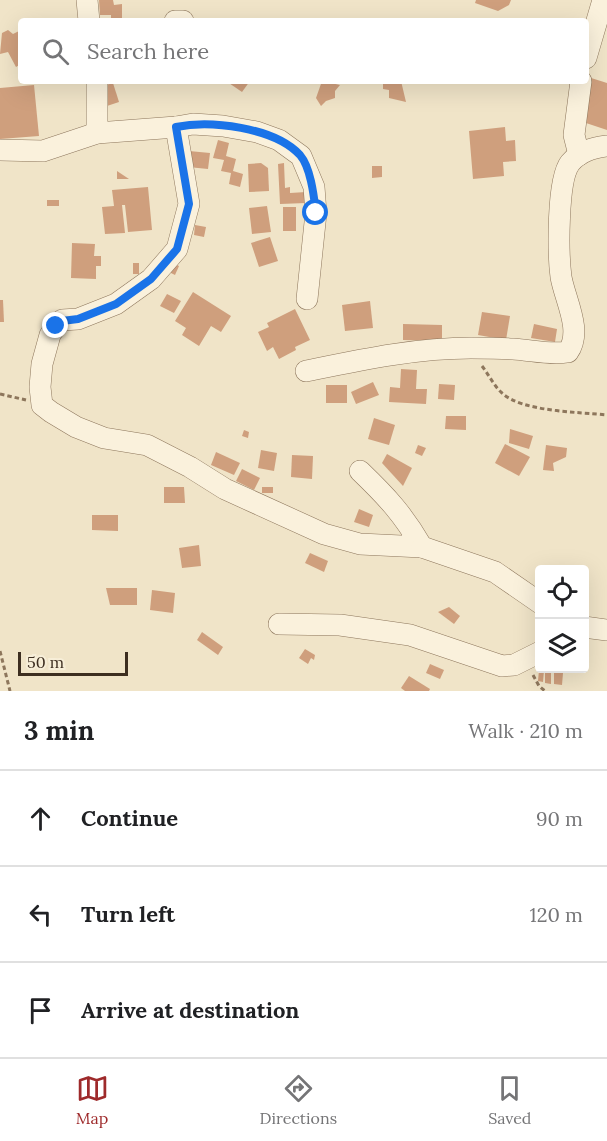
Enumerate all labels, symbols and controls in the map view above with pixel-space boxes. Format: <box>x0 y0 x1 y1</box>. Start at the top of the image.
search box <box>18 18 589 84</box>
icon: search <box>39 35 72 68</box>
text: Search here <box>87 37 209 65</box>
route start <box>302 199 328 225</box>
route end <box>42 312 68 338</box>
map controls <box>535 565 589 673</box>
button: locate <box>535 565 589 619</box>
button: layers <box>535 619 589 673</box>
scale bar <box>18 649 128 676</box>
text: 50 m <box>27 652 64 672</box>
text: 3 min <box>24 714 94 747</box>
text: Walk · 210 m <box>468 718 583 743</box>
icon: ahead <box>24 802 57 835</box>
text: Continue <box>81 804 178 832</box>
text: 90 m <box>536 806 583 831</box>
icon: left <box>24 898 57 931</box>
text: Turn left <box>81 900 175 928</box>
text: 120 m <box>529 902 583 927</box>
icon: arrive <box>24 994 57 1027</box>
text: Arrive at destination <box>81 996 299 1024</box>
tab: Map <box>76 1072 109 1128</box>
tab: Directions <box>260 1072 337 1128</box>
tab: Saved <box>488 1072 531 1128</box>

